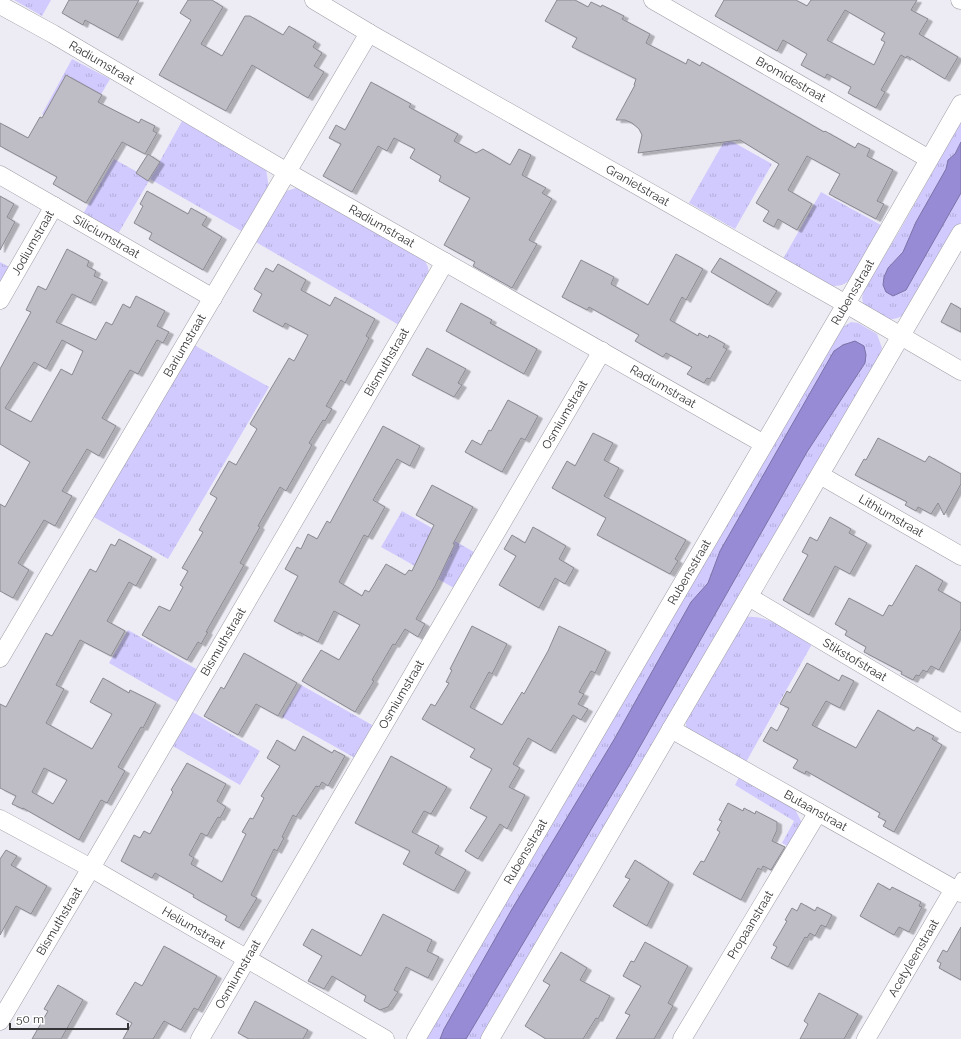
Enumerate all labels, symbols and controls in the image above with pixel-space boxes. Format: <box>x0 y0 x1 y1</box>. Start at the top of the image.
street label: Radiumstraat <box>66 38 137 87</box>
street label: Bromidestraat <box>753 54 828 105</box>
street label: Granietstraat <box>603 162 672 209</box>
street label: Radiumstraat <box>346 202 417 250</box>
street label: Jodiumstraat <box>9 208 57 278</box>
street label: Siliciumstraat <box>71 212 142 261</box>
street label: Rubensstraat <box>828 257 877 328</box>
street label: Bariumstraat <box>161 311 209 379</box>
street label: Bismuthstraat <box>361 325 412 399</box>
street label: Radiumstraat <box>628 362 699 411</box>
street label: Osmiumstraat <box>539 378 590 452</box>
street label: Lithiumstraat <box>856 492 926 540</box>
street label: Rubensstraat <box>665 537 714 607</box>
street label: Bismuthstraat <box>198 605 249 678</box>
street label: Stikstofstraat <box>820 635 889 684</box>
street label: Osmiumstraat <box>376 657 427 732</box>
street label: Butaanstraat <box>781 787 850 834</box>
street label: Rubensstraat <box>501 817 550 887</box>
street label: Bismuthstraat <box>34 885 85 958</box>
street label: Propaanstraat <box>725 888 776 962</box>
street label: Heliumstraat <box>159 904 228 952</box>
street label: Acetyleenstraat <box>885 917 942 999</box>
street label: Osmiumstraat <box>212 937 263 1011</box>
scale bar <box>10 1005 128 1031</box>
text: 50 m <box>16 1012 44 1026</box>

